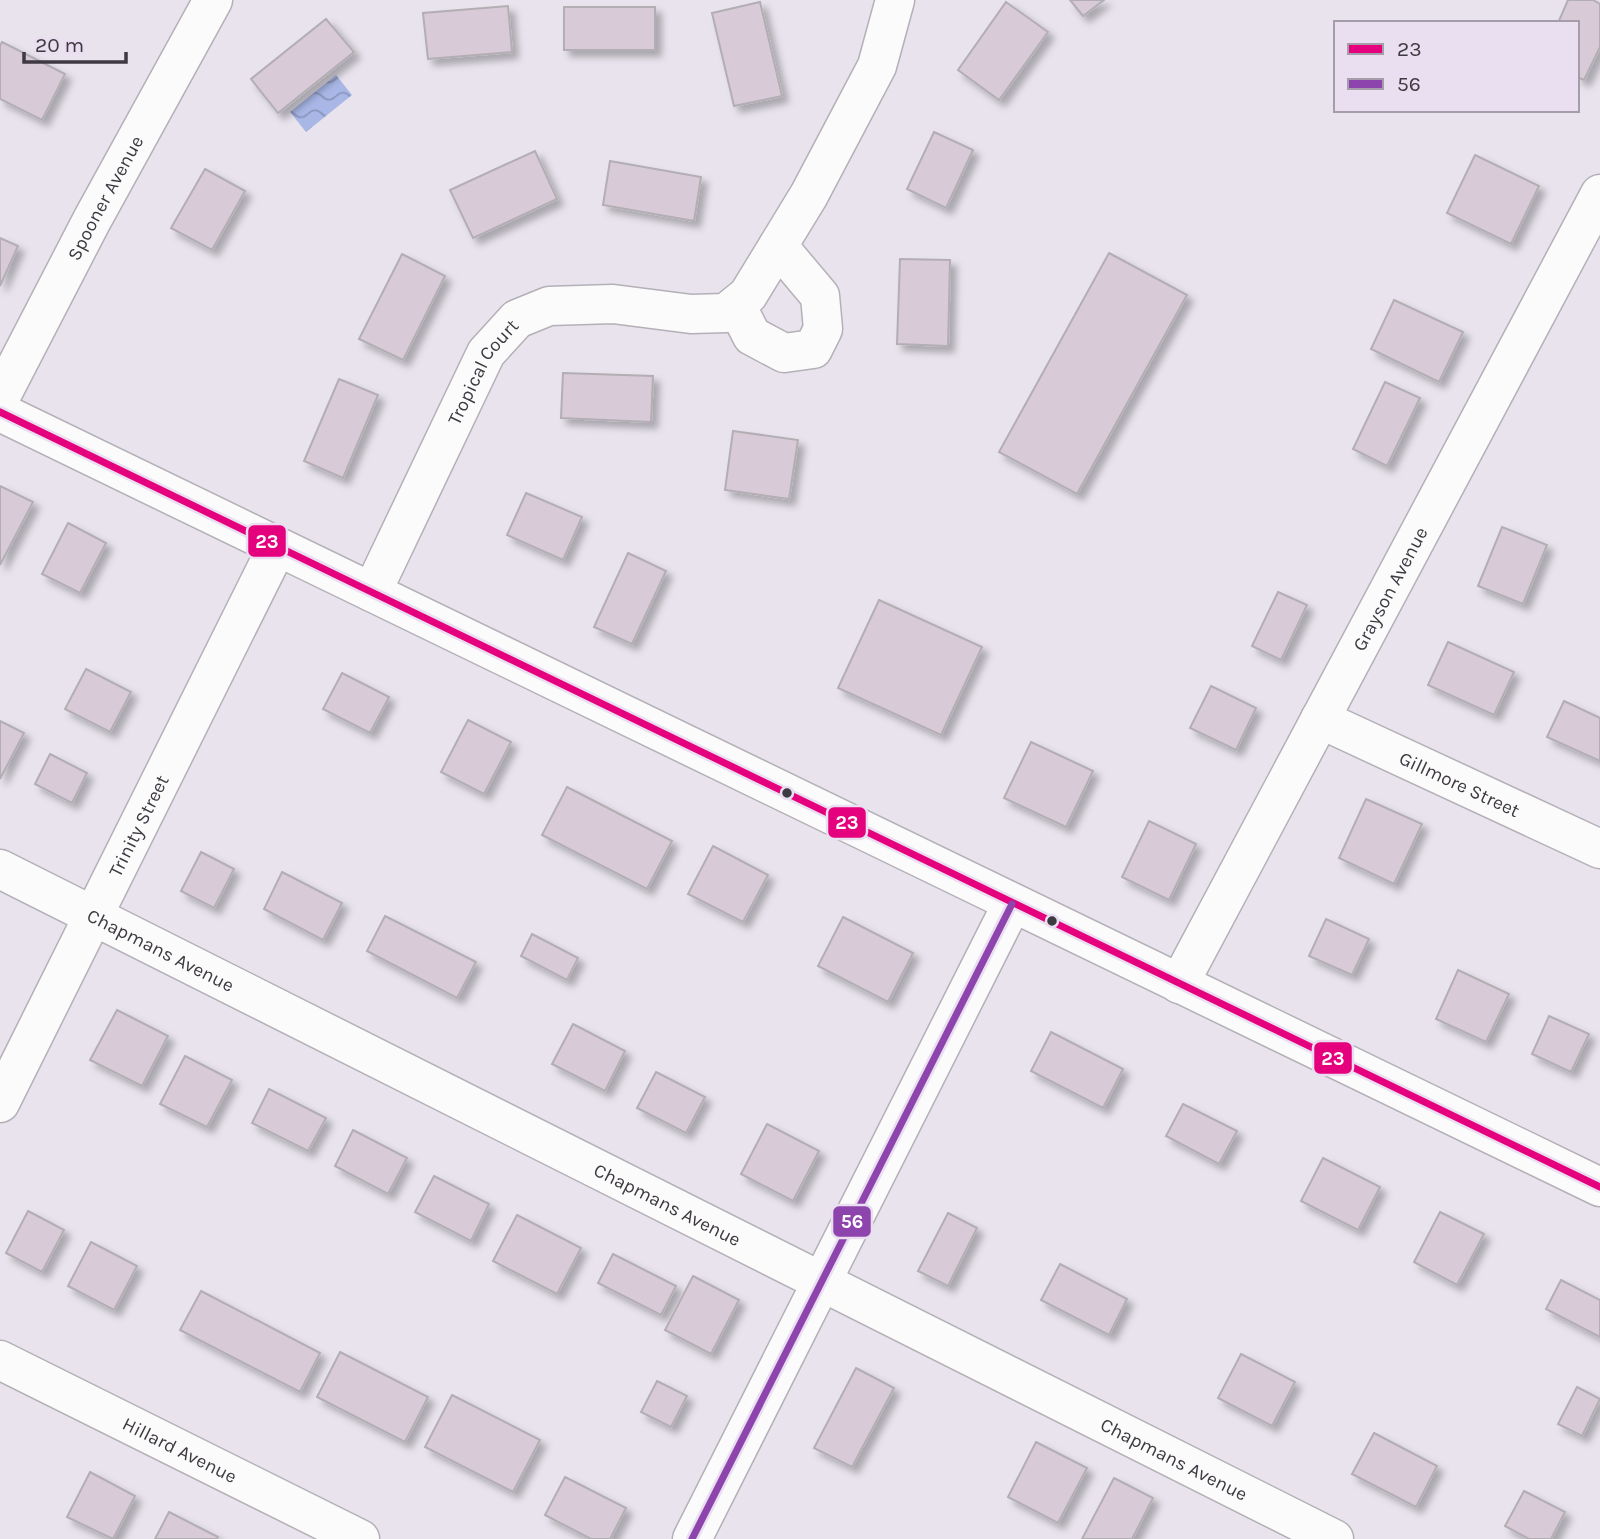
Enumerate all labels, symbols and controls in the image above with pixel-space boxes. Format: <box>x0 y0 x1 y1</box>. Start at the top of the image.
scale bar <box>24 21 126 65</box>
legend <box>1334 21 1579 112</box>
text: 20 m <box>35 33 84 57</box>
text: 23 <box>1397 37 1422 61</box>
text: 56 <box>1397 72 1421 96</box>
street label: Spooner Avenue <box>63 132 148 264</box>
street label: Tropical Court <box>444 315 523 428</box>
street label: Grayson Avenue <box>1349 523 1433 655</box>
line badge: 23 <box>247 524 287 558</box>
text: 23 <box>255 531 279 553</box>
street label: Gillmore Street <box>1396 747 1523 822</box>
street label: Trinity Street <box>105 772 174 880</box>
unlabelled marker <box>780 786 794 800</box>
line badge: 23 <box>827 806 867 839</box>
text: 23 <box>835 812 859 834</box>
street label: Chapmans Avenue <box>83 905 238 997</box>
unlabelled marker <box>1045 914 1059 928</box>
line badge: 23 <box>1313 1041 1353 1075</box>
text: 23 <box>1321 1048 1345 1070</box>
street label: Chapmans Avenue <box>590 1159 744 1251</box>
line badge: 56 <box>832 1205 872 1238</box>
text: 56 <box>841 1211 863 1233</box>
street label: Hillard Avenue <box>119 1413 240 1488</box>
street label: Chapmans Avenue <box>1097 1414 1251 1506</box>

